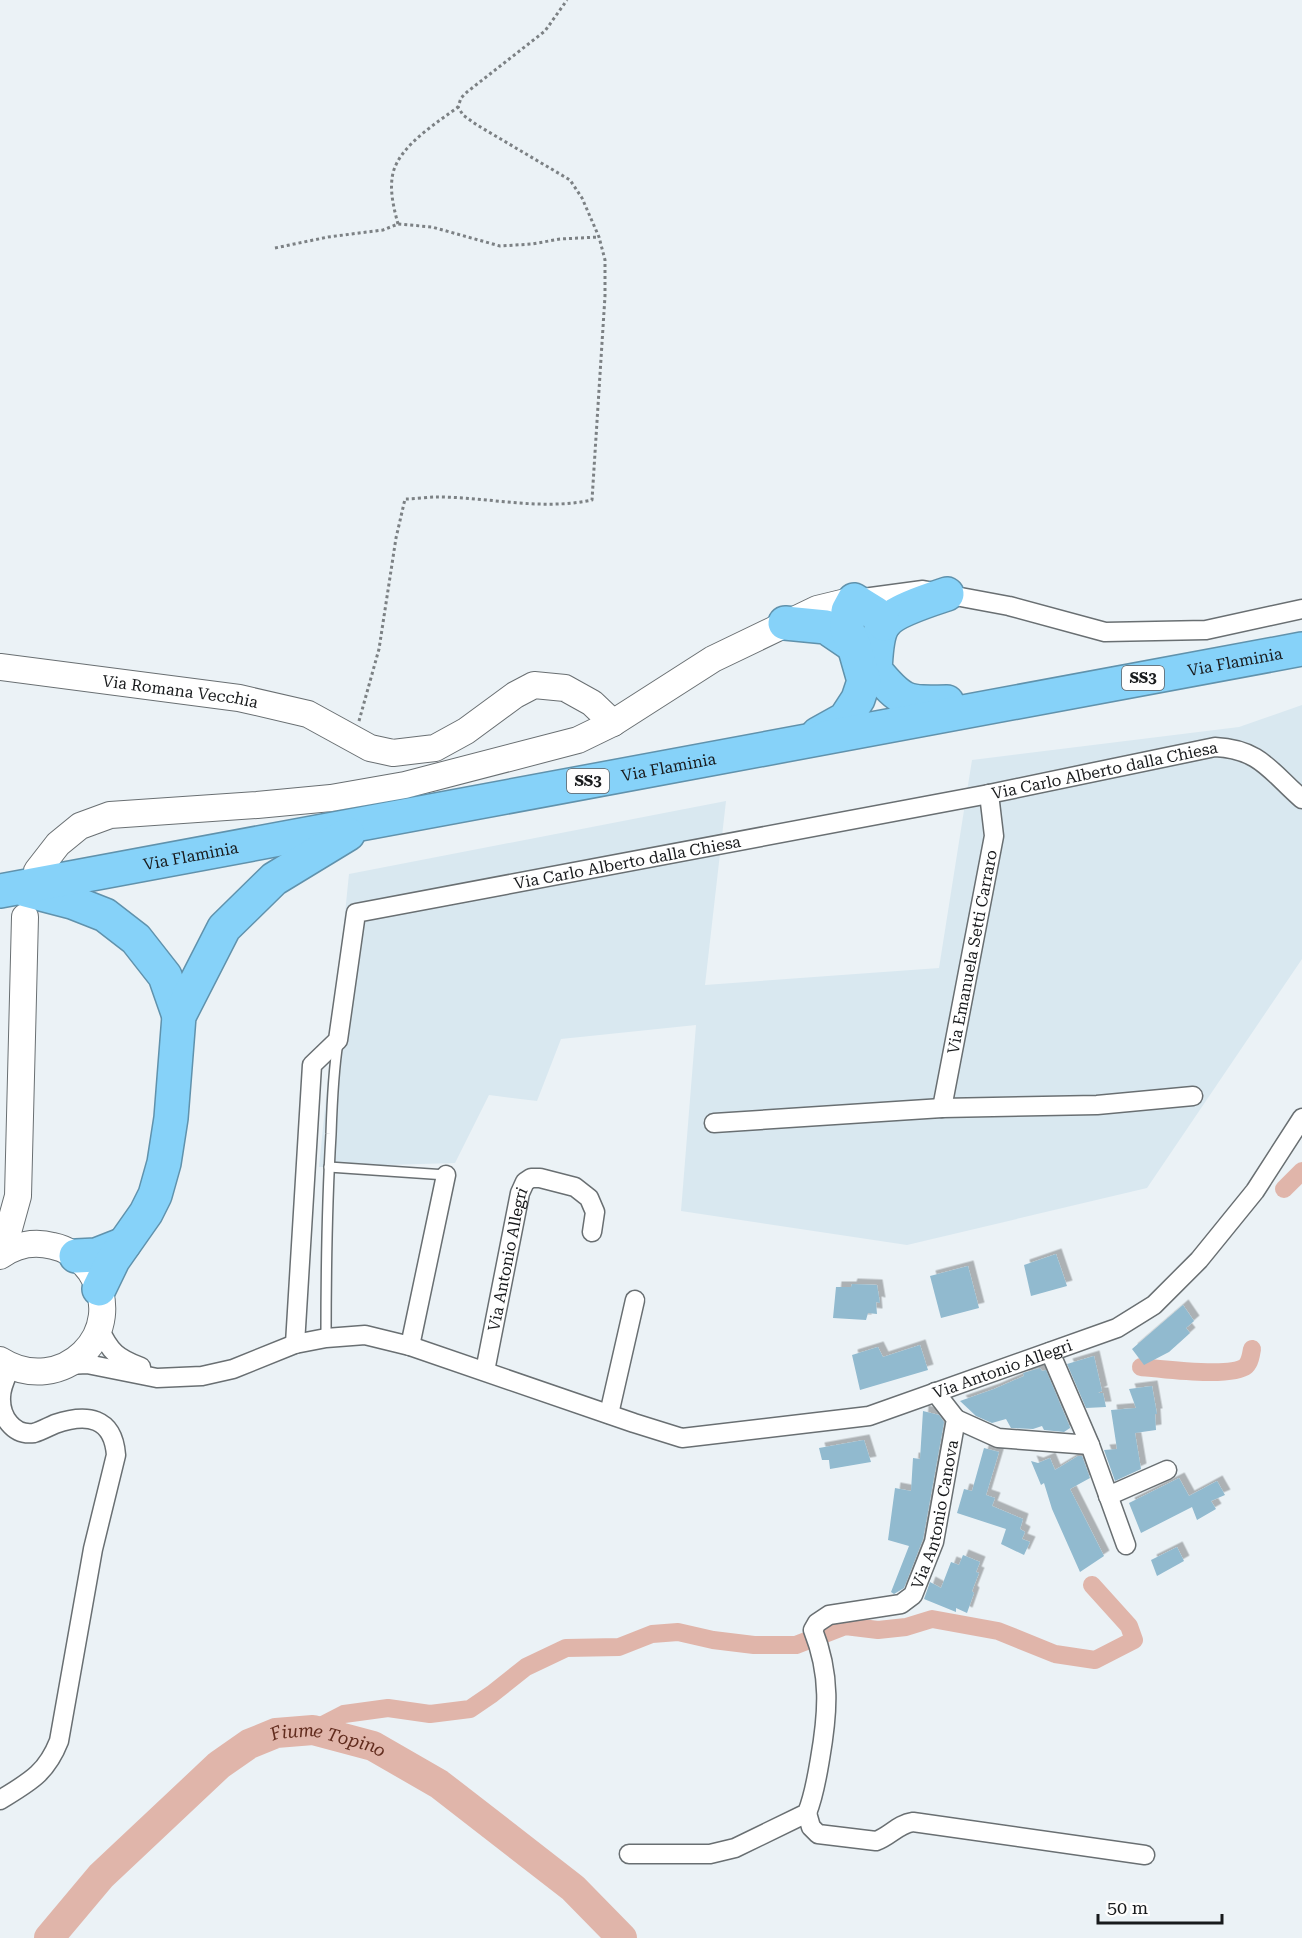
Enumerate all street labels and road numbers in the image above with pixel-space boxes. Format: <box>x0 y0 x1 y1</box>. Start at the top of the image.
street label: Via Flaminia <box>1186 644 1284 680</box>
road number: SS3 <box>1122 666 1164 690</box>
street label: Via Romana Vecchia <box>101 671 261 712</box>
street label: Via Carlo Alberto dalla Chiesa <box>990 738 1220 803</box>
street label: Via Flaminia <box>620 749 718 785</box>
road number: SS3 <box>567 769 609 793</box>
street label: Via Carlo Alberto dalla Chiesa <box>513 832 743 893</box>
street label: Via Flaminia <box>142 838 240 874</box>
street label: Via Emanuela Setti Carraro <box>944 848 1001 1056</box>
street label: Via Antonio Allegri <box>484 1184 531 1333</box>
street label: Via Antonio Allegri <box>930 1336 1075 1403</box>
street label: Via Antonio Canova <box>907 1438 962 1592</box>

